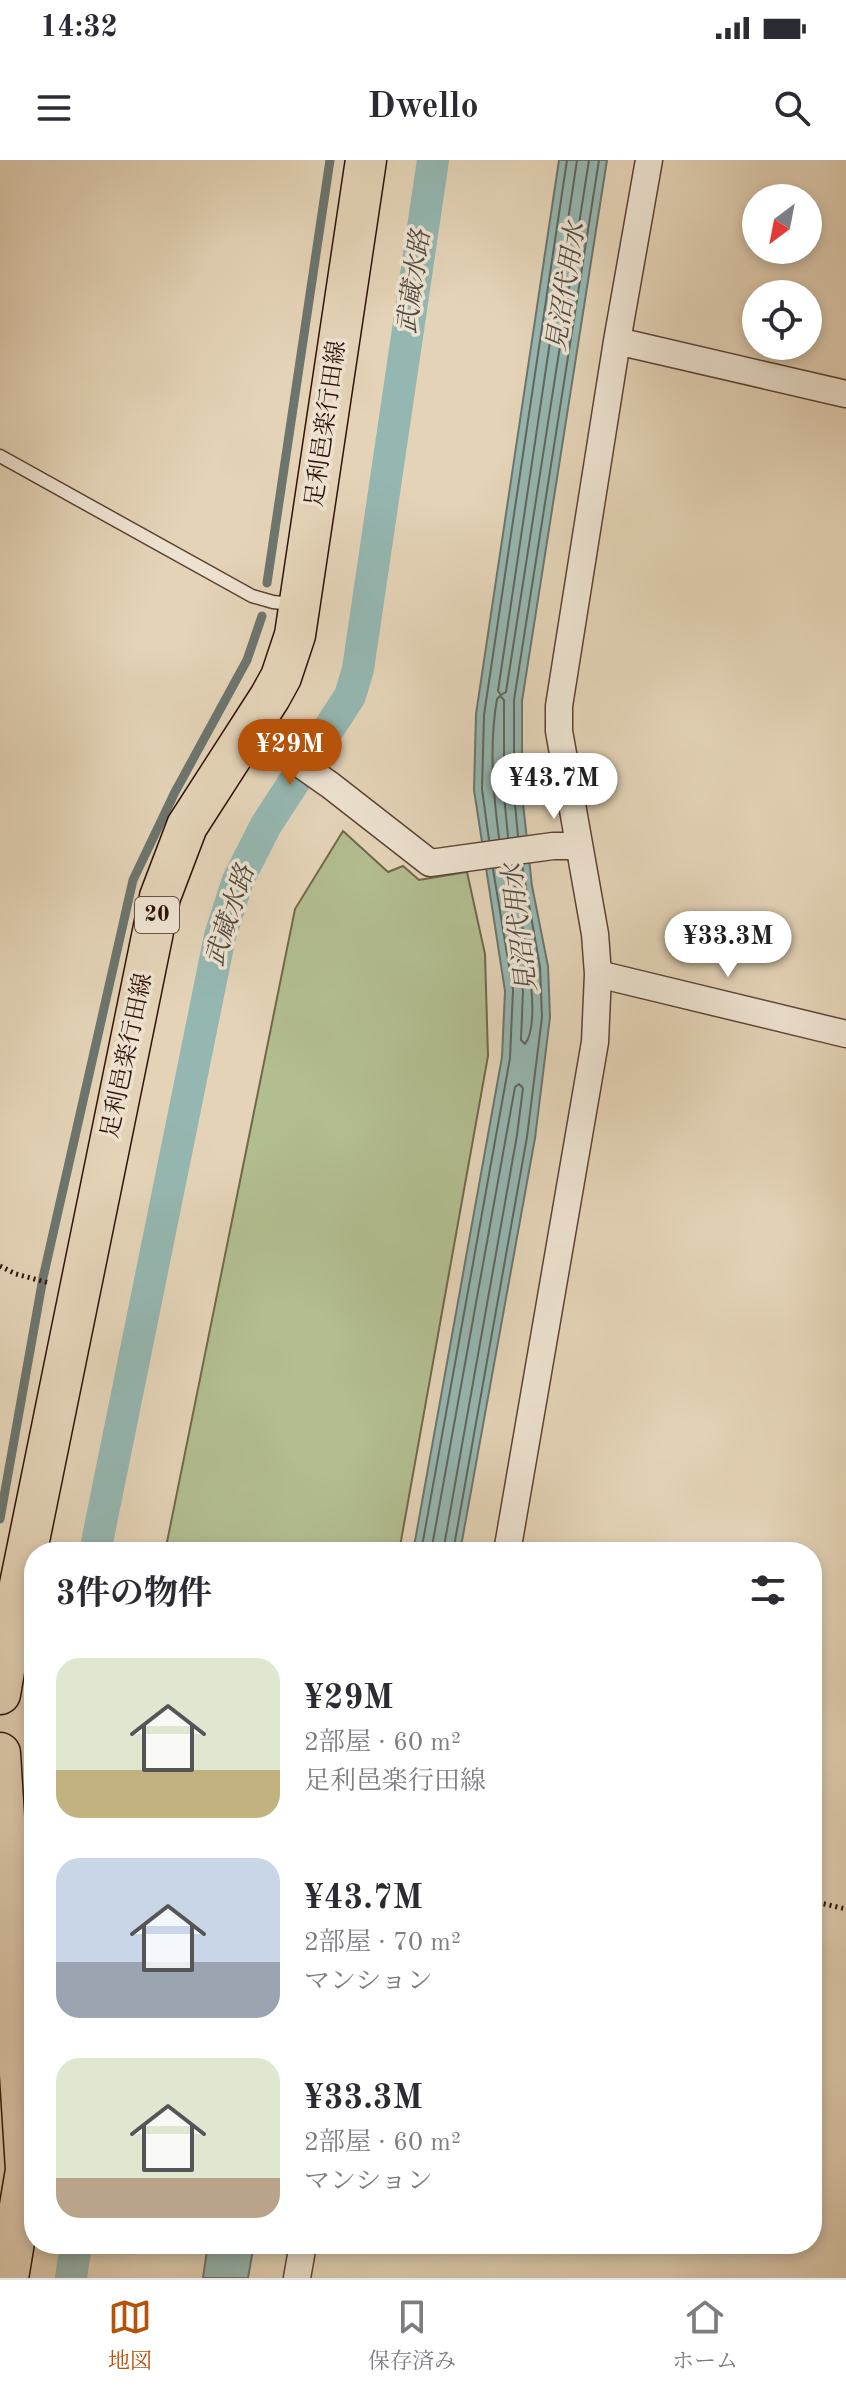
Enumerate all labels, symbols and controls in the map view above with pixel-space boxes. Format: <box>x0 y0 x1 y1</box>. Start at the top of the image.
text: 14:32 <box>40 13 118 43</box>
icon: menu <box>32 86 76 130</box>
icon: search <box>770 86 814 130</box>
text: Dwello <box>367 90 479 126</box>
north arrow <box>742 184 822 264</box>
map controls <box>742 184 822 360</box>
water label: 見沼代用水 <box>542 217 590 353</box>
water label: 武蔵水路 <box>393 226 435 335</box>
button: locate <box>742 280 822 360</box>
street label: 足利邑楽行田線 <box>300 339 351 509</box>
pin: ¥29M <box>243 719 337 787</box>
text: ¥29M <box>256 732 324 758</box>
pin: ¥43.7M <box>489 753 619 821</box>
text: ¥43.7M <box>509 766 599 792</box>
water label: 見沼代用水 <box>498 859 542 994</box>
water label: 武蔵水路 <box>201 860 260 969</box>
road number: 20 <box>135 897 179 933</box>
pin: ¥33.3M <box>663 911 793 979</box>
text: ¥33.3M <box>683 924 773 950</box>
street label: 足利邑楽行田線 <box>96 971 157 1141</box>
icon: filters <box>746 1568 790 1612</box>
text: 3件の物件 <box>56 1578 212 1612</box>
text: ¥29M <box>304 1682 393 1716</box>
icon: home <box>120 1690 216 1786</box>
text: 2部屋 · 60 m² <box>304 1730 461 1756</box>
text: 足利邑楽行田線 <box>304 1769 486 1795</box>
text: ¥43.7M <box>304 1882 423 1916</box>
icon: home <box>120 1890 216 1986</box>
text: 2部屋 · 70 m² <box>304 1930 461 1956</box>
text: マンション <box>304 1969 433 1995</box>
text: ¥33.3M <box>304 2082 423 2116</box>
icon: home <box>120 2090 216 2186</box>
text: 2部屋 · 60 m² <box>304 2130 461 2156</box>
text: マンション <box>304 2169 433 2195</box>
tab: 地図 <box>108 2295 152 2376</box>
tab: 保存済み <box>368 2295 456 2376</box>
tab: ホーム <box>672 2295 738 2376</box>

